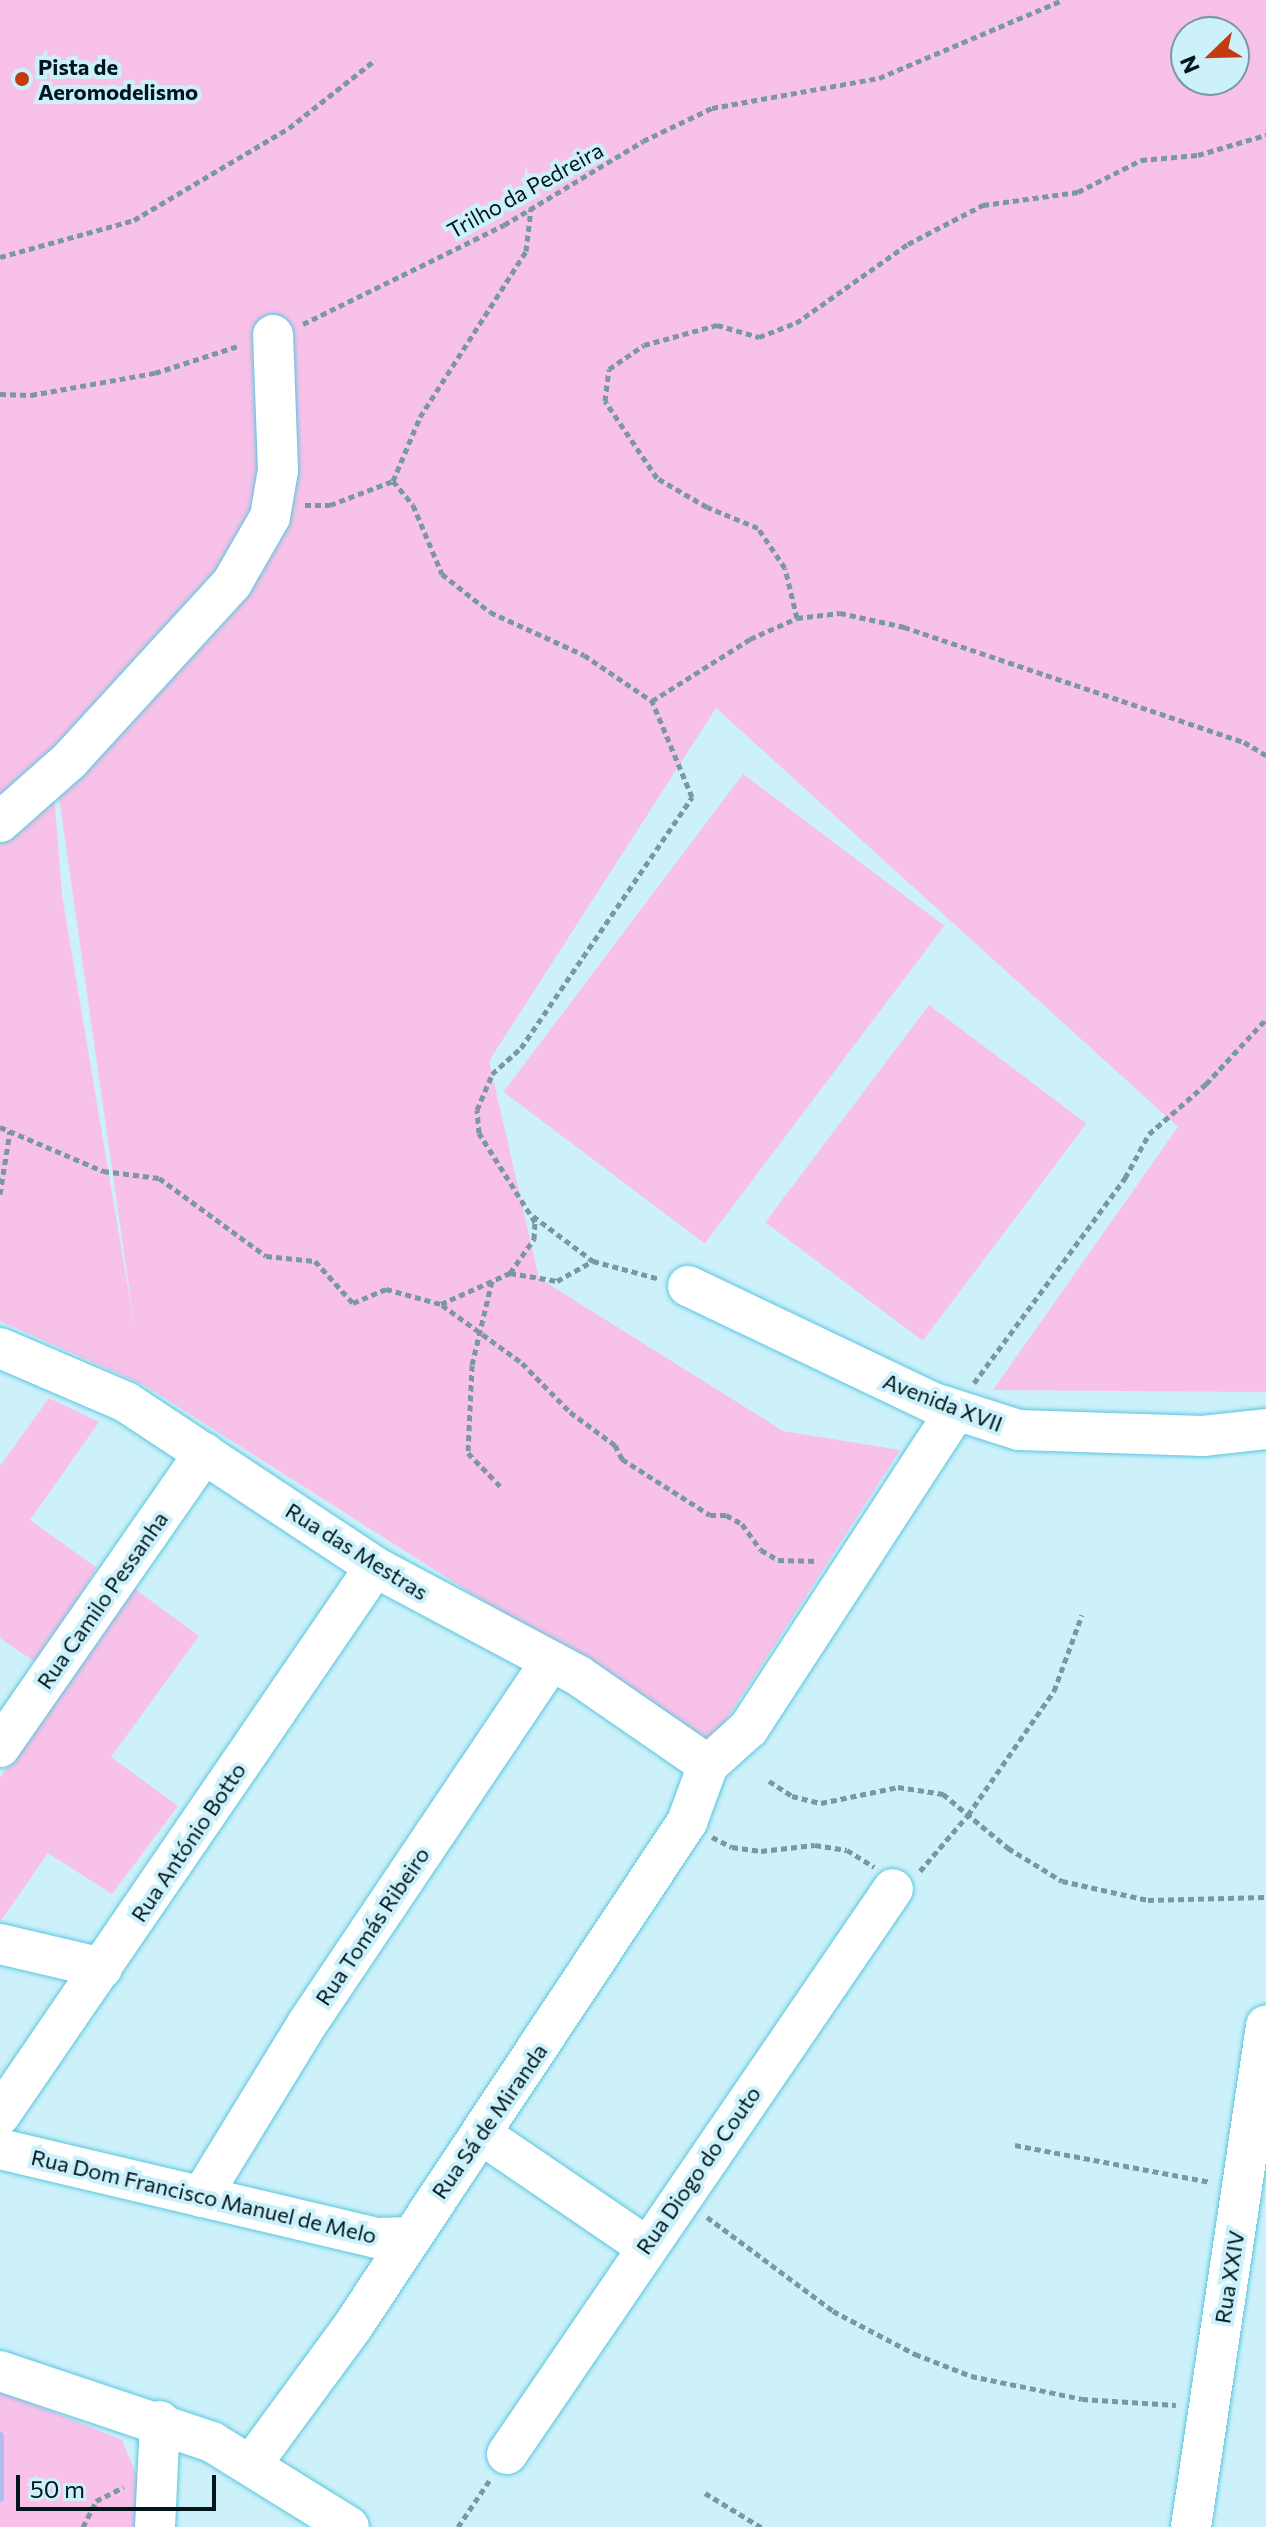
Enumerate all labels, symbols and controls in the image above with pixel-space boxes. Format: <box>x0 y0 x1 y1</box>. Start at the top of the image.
north arrow <box>1170 16 1250 96</box>
text: N <box>1174 52 1205 78</box>
place label: Pista de Aeromodelismo <box>38 53 198 104</box>
marker: Pista de Aeromodelismo <box>13 70 31 88</box>
street label: Trilho da Pedreira <box>442 136 608 244</box>
street label: Avenida XVII <box>880 1367 1006 1437</box>
street label: Rua das Mestras <box>281 1497 433 1605</box>
street label: Rua Camilo Pessanha <box>31 1506 173 1694</box>
street label: Rua António Botto <box>125 1757 251 1927</box>
street label: Rua Tomás Ribeiro <box>309 1842 435 2010</box>
street label: Rua Sá de Miranda <box>426 2038 552 2204</box>
street label: Rua Diogo do Couto <box>630 2081 766 2259</box>
street label: Rua Dom Francisco Manuel de Melo <box>29 2143 379 2249</box>
street label: Rua XXIV <box>1209 2229 1249 2325</box>
scale bar <box>20 2459 220 2509</box>
text: 50 m <box>30 2474 85 2503</box>

